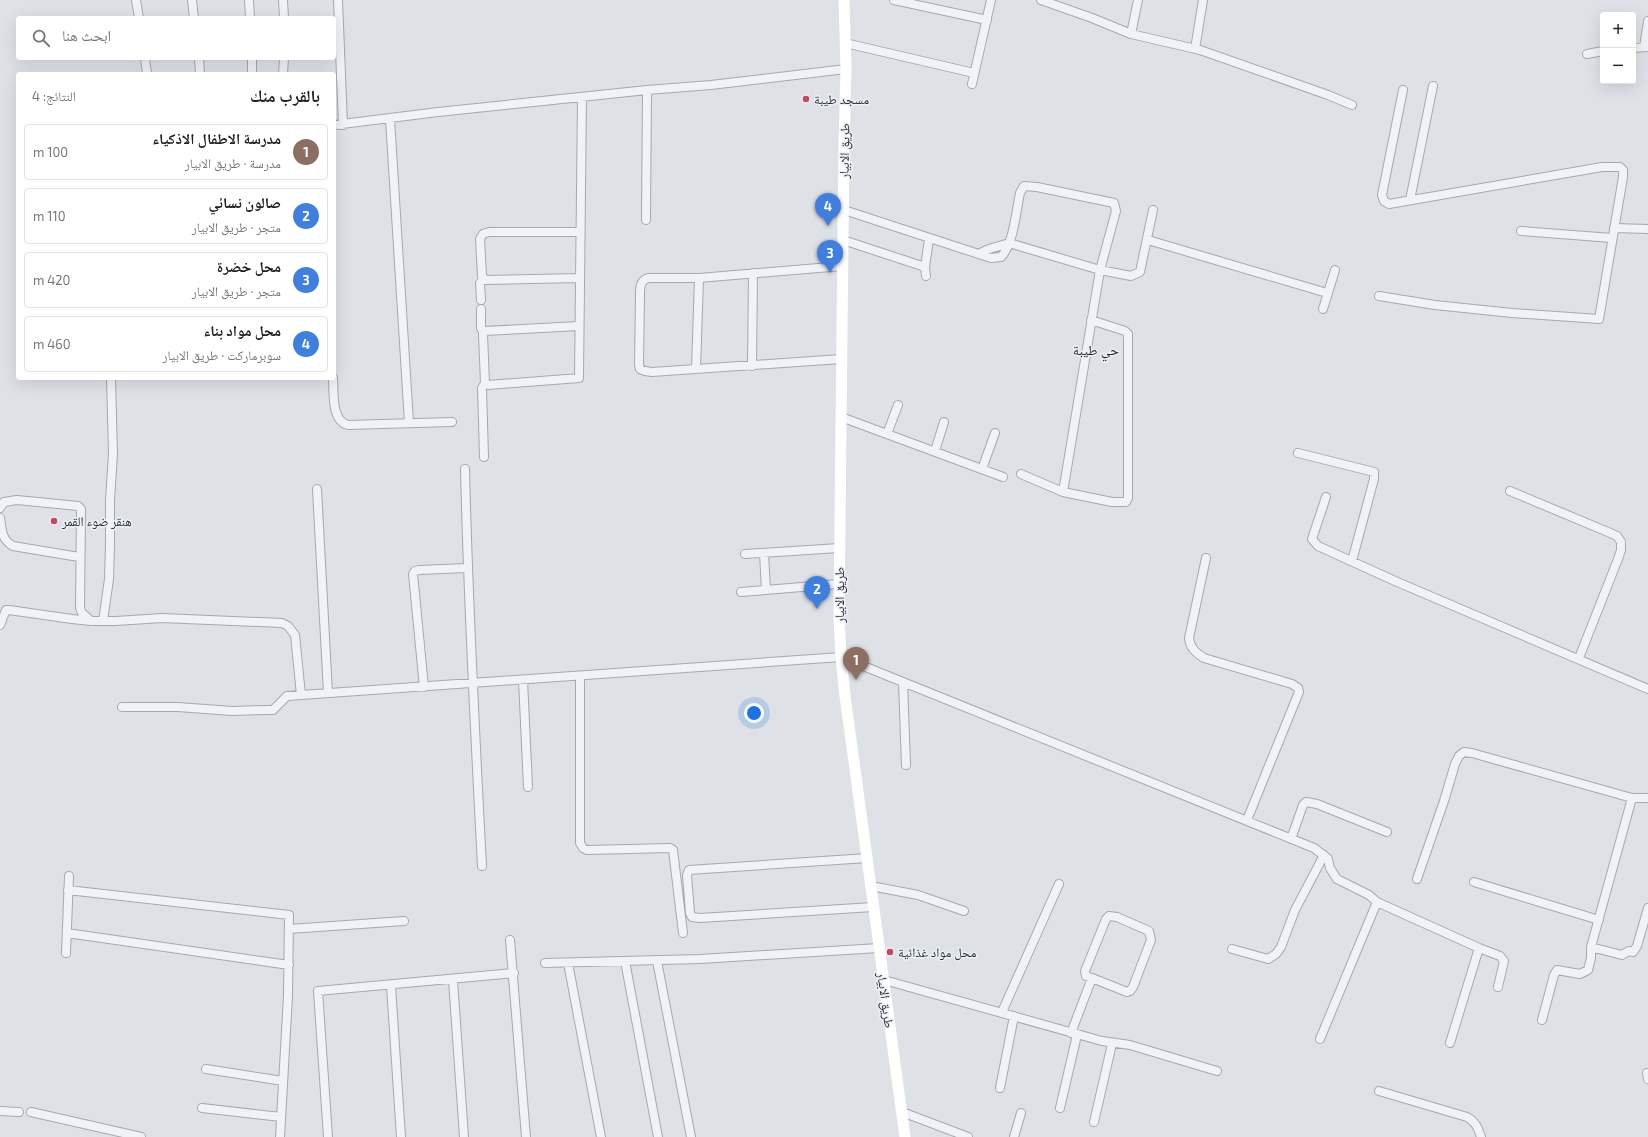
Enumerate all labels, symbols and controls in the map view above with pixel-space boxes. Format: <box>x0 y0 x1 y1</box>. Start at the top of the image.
map controls <box>1600 12 1636 84</box>
button: + <box>1600 12 1636 48</box>
search box <box>16 16 336 60</box>
text: ابحث هنا <box>62 26 111 44</box>
icon: search <box>30 27 52 49</box>
button: − <box>1600 48 1636 84</box>
text: بالقرب منك <box>250 85 320 105</box>
text: النتائج: 4 <box>32 88 76 104</box>
place label: مسجد طيبة <box>814 91 869 107</box>
marker: مسجد طيبة <box>801 94 811 104</box>
street label: طريق الابيار <box>835 123 853 180</box>
text: مدرسة الاطفال الاذكياء <box>152 129 281 147</box>
text: 100 m <box>33 144 68 160</box>
text: 1 <box>303 144 309 160</box>
text: مدرسة · طريق الابيار <box>185 155 281 171</box>
text: صالون نسائي <box>209 193 281 211</box>
pin: 4 <box>815 193 841 226</box>
text: 110 m <box>33 208 65 224</box>
text: 2 <box>302 208 310 224</box>
text: متجر · طريق الابيار <box>192 219 281 235</box>
pin: 3 <box>817 240 843 273</box>
text: محل خضرة <box>217 257 281 275</box>
text: 420 m <box>33 272 70 288</box>
text: 3 <box>302 272 310 288</box>
text: متجر · طريق الابيار <box>192 283 281 299</box>
text: محل مواد بناء <box>204 321 281 339</box>
text: 460 m <box>33 336 71 352</box>
text: 4 <box>302 336 310 352</box>
district label: حي طيبة <box>1073 341 1119 362</box>
text: سوبرماركت · طريق الابيار <box>162 347 281 363</box>
place label: هنقر ضوء القمر <box>61 513 132 530</box>
marker: هنقر ضوء القمر <box>49 516 59 526</box>
street label: طريق الابيار <box>831 567 848 624</box>
pin: 2 <box>804 576 830 609</box>
pin: 1 <box>843 647 869 680</box>
your location <box>744 703 764 723</box>
place label: محل مواد غذائية <box>898 944 977 961</box>
marker: محل مواد غذائية <box>885 947 895 957</box>
street label: طريق الابيار <box>873 970 898 1029</box>

